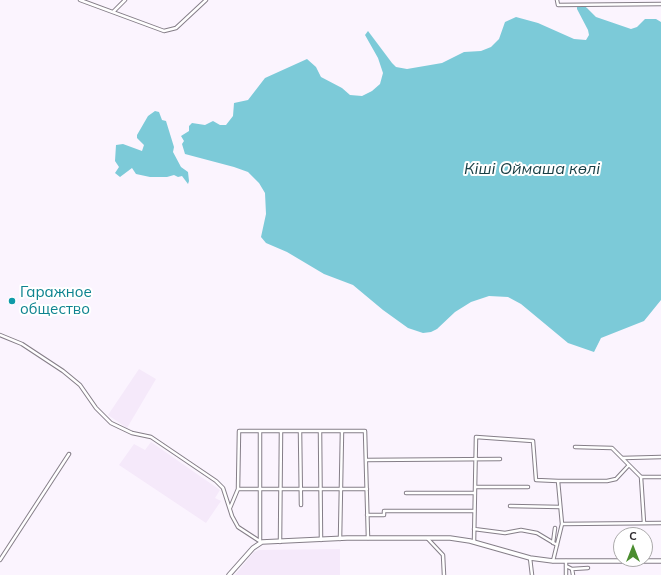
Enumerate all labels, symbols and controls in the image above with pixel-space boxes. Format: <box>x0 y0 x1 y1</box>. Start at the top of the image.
water label: Кіші Оймаша көлi <box>464 159 600 179</box>
place label: Гаражное общество <box>20 283 92 318</box>
marker: Гаражное общество <box>7 296 17 306</box>
north arrow <box>613 527 653 567</box>
text: С <box>629 529 637 543</box>

